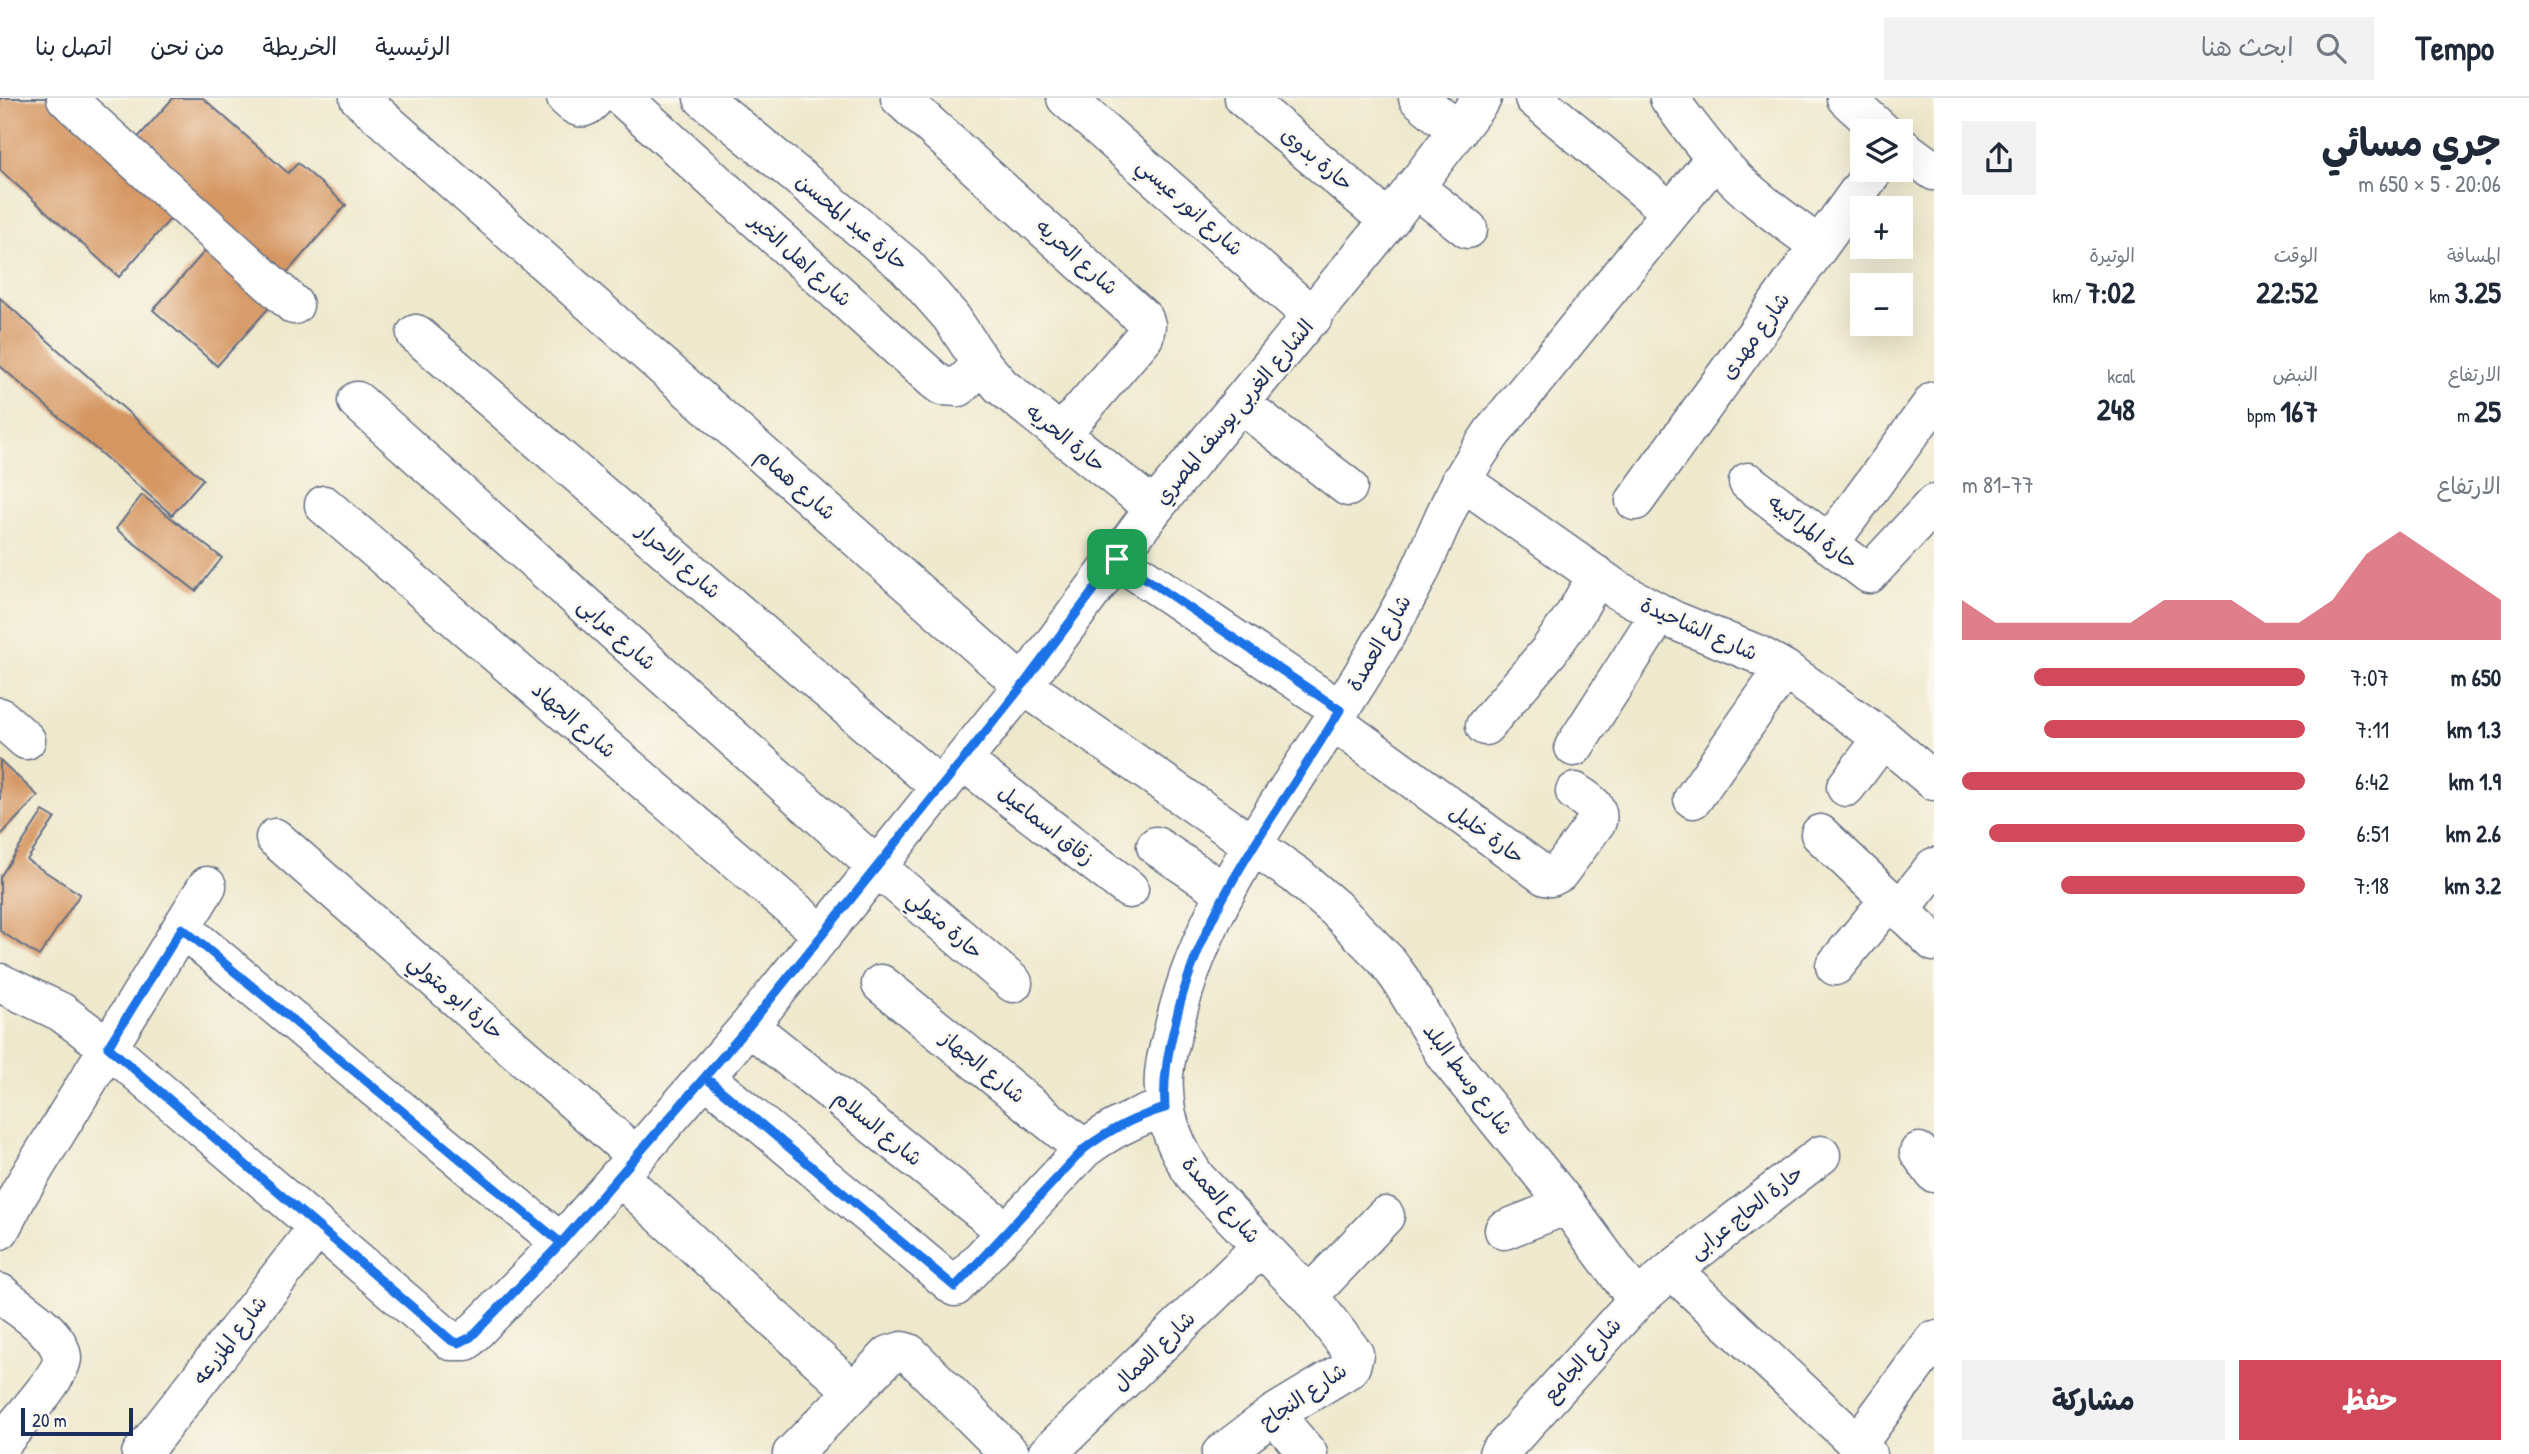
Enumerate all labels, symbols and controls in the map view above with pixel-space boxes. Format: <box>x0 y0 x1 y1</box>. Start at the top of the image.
search box <box>1884 17 2374 80</box>
text: Tempo <box>2416 26 2494 70</box>
text: ابحث هنا <box>2201 29 2294 64</box>
icon: search <box>2312 29 2350 67</box>
text: اتصل بنا <box>35 30 112 62</box>
text: من نحن <box>150 30 224 62</box>
text: الخريطة <box>262 30 337 62</box>
text: الرئيسية <box>375 30 451 62</box>
text: جري مسائي <box>2321 116 2501 168</box>
map controls <box>1850 119 1913 336</box>
button: layers <box>1850 119 1913 182</box>
street label: حارة بدوى <box>1275 120 1360 197</box>
button: share <box>1962 121 2036 195</box>
street label: شارع انور عيسي <box>1127 151 1250 266</box>
street label: حارة عبد المحسن <box>790 166 915 277</box>
text: 20:06 · 5 × 650 m <box>2358 168 2501 199</box>
button: + <box>1850 196 1913 259</box>
street label: شارع اهل الخير <box>742 205 859 314</box>
street label: شارع الحريه <box>1029 212 1125 302</box>
text: الوتيرة <box>2089 242 2135 268</box>
text: الوقت <box>2274 242 2318 268</box>
text: المسافة <box>2447 242 2501 268</box>
text: 7:02 <box>2086 272 2135 312</box>
text: 22:52 <box>2256 272 2318 312</box>
text: 3.25 <box>2454 272 2501 312</box>
button: − <box>1850 273 1913 336</box>
text: /km <box>2052 283 2086 309</box>
text: km <box>2429 283 2454 309</box>
street label: شارع مهدى <box>1713 286 1797 386</box>
street label: الشارع الغربى يوسف المصري <box>1147 313 1321 511</box>
text: النبض <box>2273 361 2318 387</box>
text: الارتفاع <box>2448 361 2501 387</box>
text: kcal <box>2107 363 2135 389</box>
text: 248 <box>2097 389 2135 429</box>
text: 167 <box>2280 391 2318 431</box>
text: 25 <box>2474 391 2501 431</box>
street label: حارة الحريه <box>1020 397 1112 479</box>
text: bpm <box>2247 402 2280 428</box>
text: m <box>2457 402 2474 428</box>
street label: شارع همام <box>749 441 842 528</box>
text: 77–81 m <box>1962 469 2034 500</box>
text: الارتفاع <box>2437 470 2501 501</box>
street label: حارة المراكبيه <box>1762 487 1864 576</box>
street label: شارع الاحرار <box>629 515 728 606</box>
pin <box>1087 529 1147 589</box>
icon: arrive <box>1098 540 1136 578</box>
street label: شارع العمدة <box>1339 589 1419 697</box>
street label: شارع الشاحيدة <box>1636 590 1762 668</box>
street label: شارع عرابى <box>571 591 663 677</box>
text: 7:07 <box>2351 662 2389 693</box>
text: 650 m <box>2451 662 2501 693</box>
street label: شارع الجهاد <box>525 675 623 765</box>
text: 7:11 <box>2356 714 2389 745</box>
text: 1.3 km <box>2447 714 2501 745</box>
text: 6:42 <box>2355 766 2389 797</box>
text: 1.9 km <box>2449 766 2501 797</box>
street label: زقاق اسماعيل <box>992 778 1101 871</box>
street label: حارة خليل <box>1444 797 1531 871</box>
text: 6:51 <box>2356 818 2389 849</box>
text: 2.6 km <box>2446 818 2501 849</box>
text: 7:18 <box>2354 870 2389 901</box>
text: 3.2 km <box>2445 870 2501 901</box>
street label: حارة متولي <box>898 884 990 969</box>
street label: حارة ابو متولي <box>399 947 510 1050</box>
street label: شارع وسط البلد <box>1416 1017 1520 1141</box>
street label: شارع الجهاز <box>933 1022 1032 1110</box>
street label: شارع السلام <box>827 1083 929 1174</box>
street label: شارع العمدة <box>1175 1150 1267 1250</box>
street label: حارة الحاج عرابى <box>1683 1158 1809 1265</box>
street label: شارع المزرعه <box>186 1289 274 1391</box>
street label: شارع العمال <box>1106 1304 1202 1398</box>
street label: شارع الجامع <box>1536 1311 1628 1409</box>
street label: شارع النجاح <box>1253 1356 1353 1436</box>
button: مشاركة <box>1962 1360 2225 1440</box>
button: حفظ <box>2239 1360 2501 1440</box>
scale bar <box>21 1405 133 1437</box>
text: 20 m <box>32 1407 67 1433</box>

